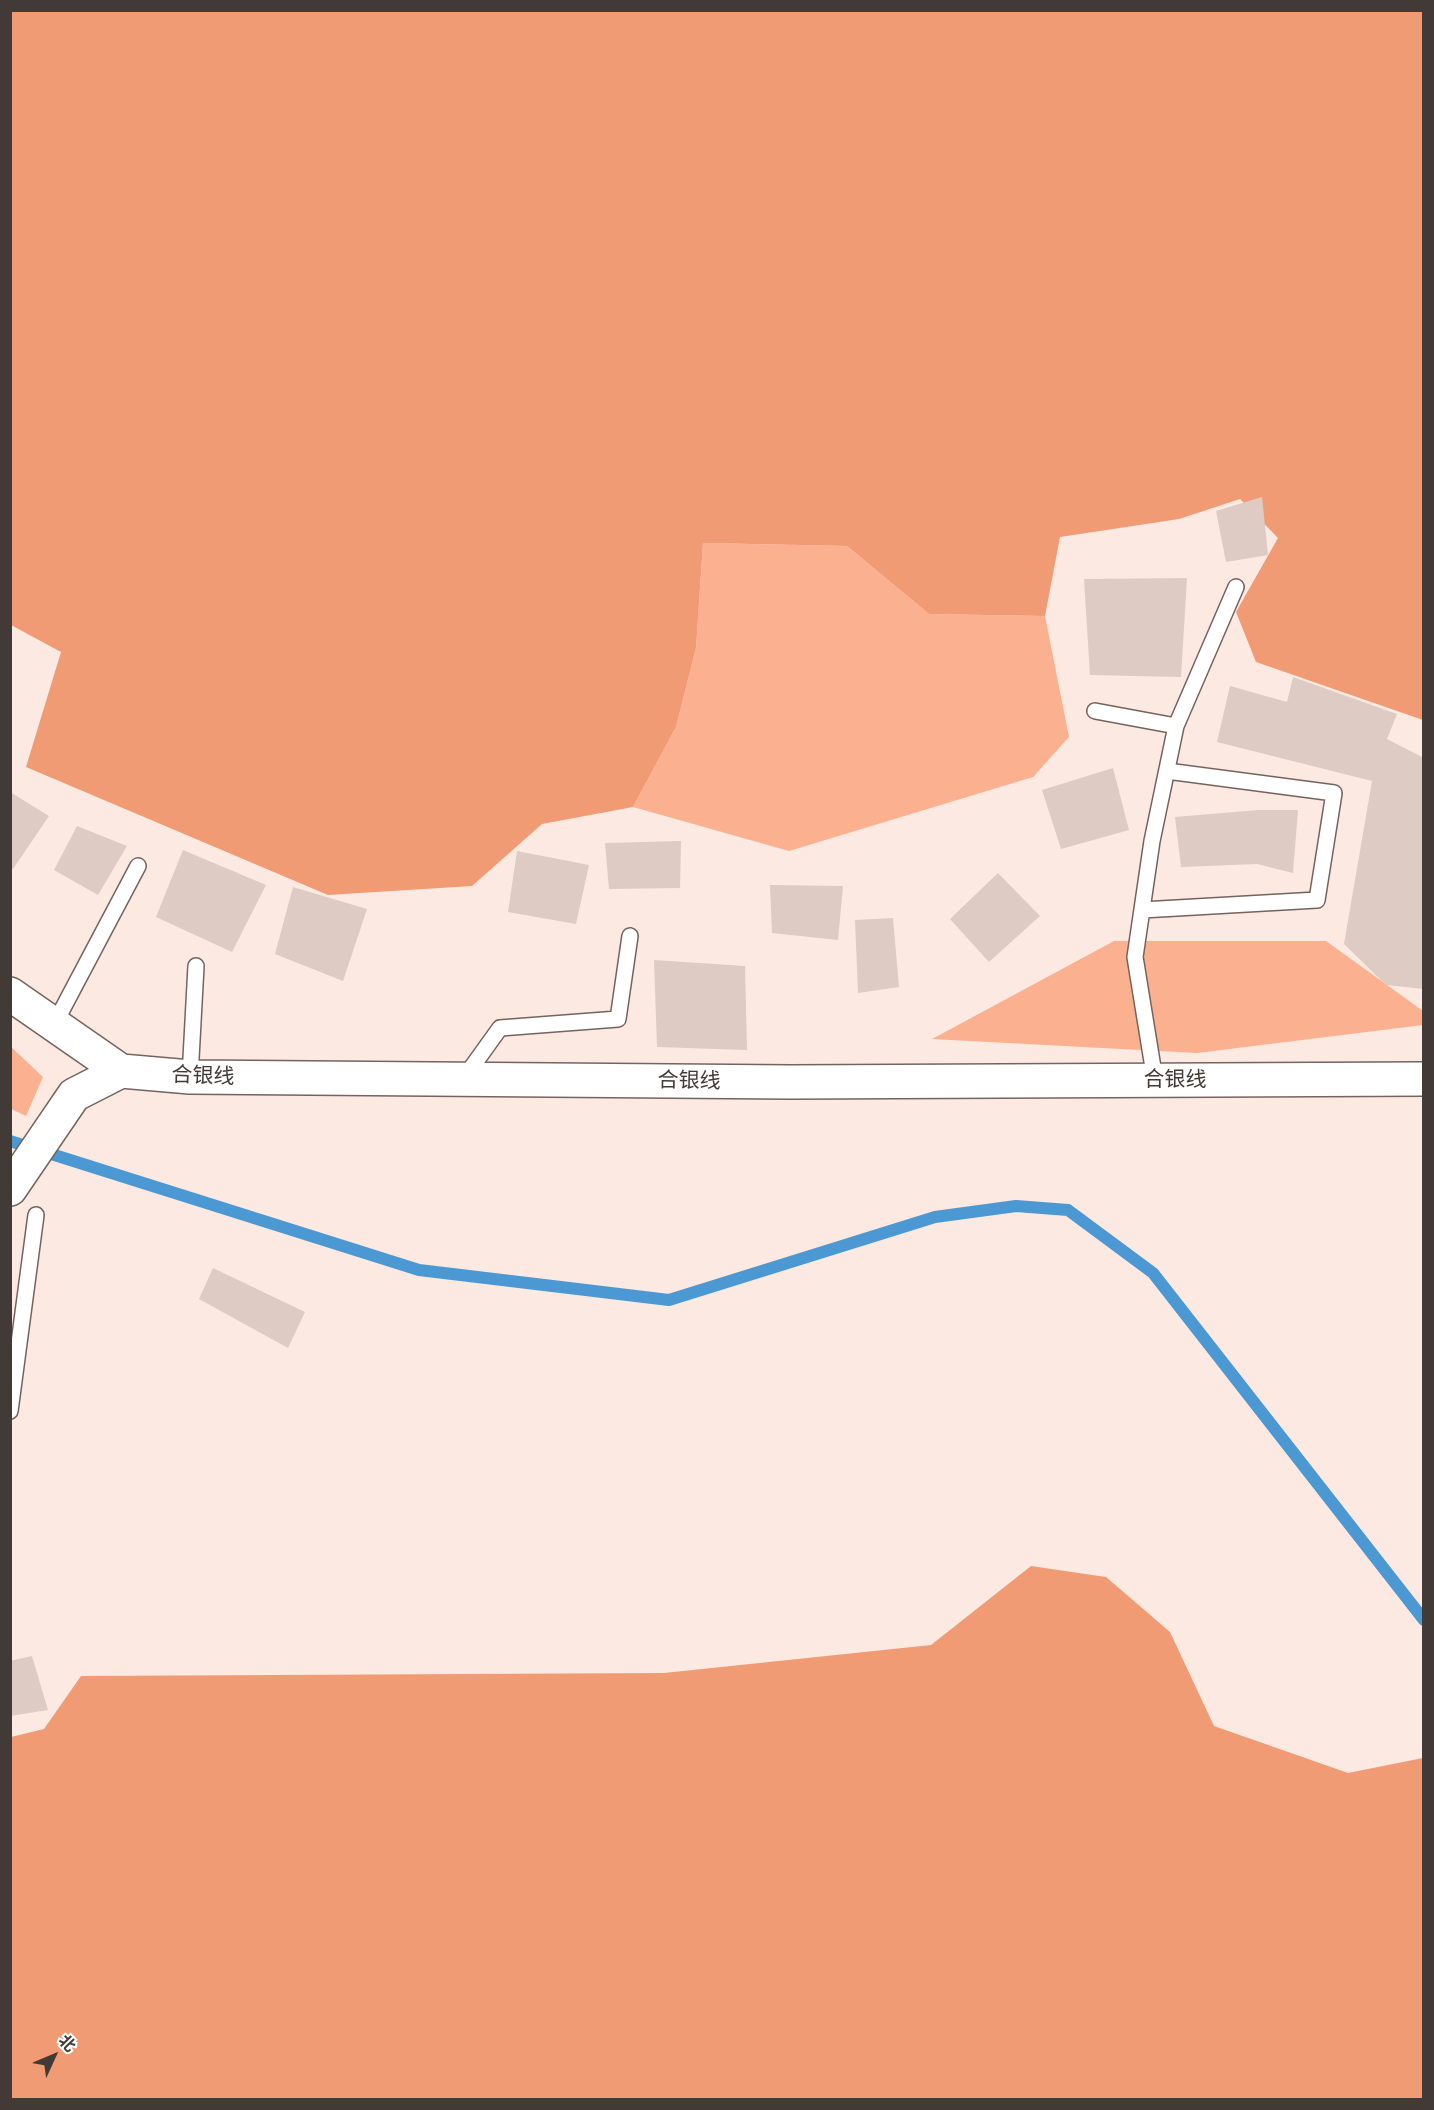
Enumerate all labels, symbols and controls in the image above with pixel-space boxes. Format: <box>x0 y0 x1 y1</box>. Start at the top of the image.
street label: 合银线 <box>171 1062 235 1090</box>
street label: 合银线 <box>1144 1067 1206 1093</box>
street label: 合银线 <box>657 1068 721 1094</box>
north arrow <box>24 2026 84 2086</box>
text: 北 <box>56 2032 78 2055</box>

